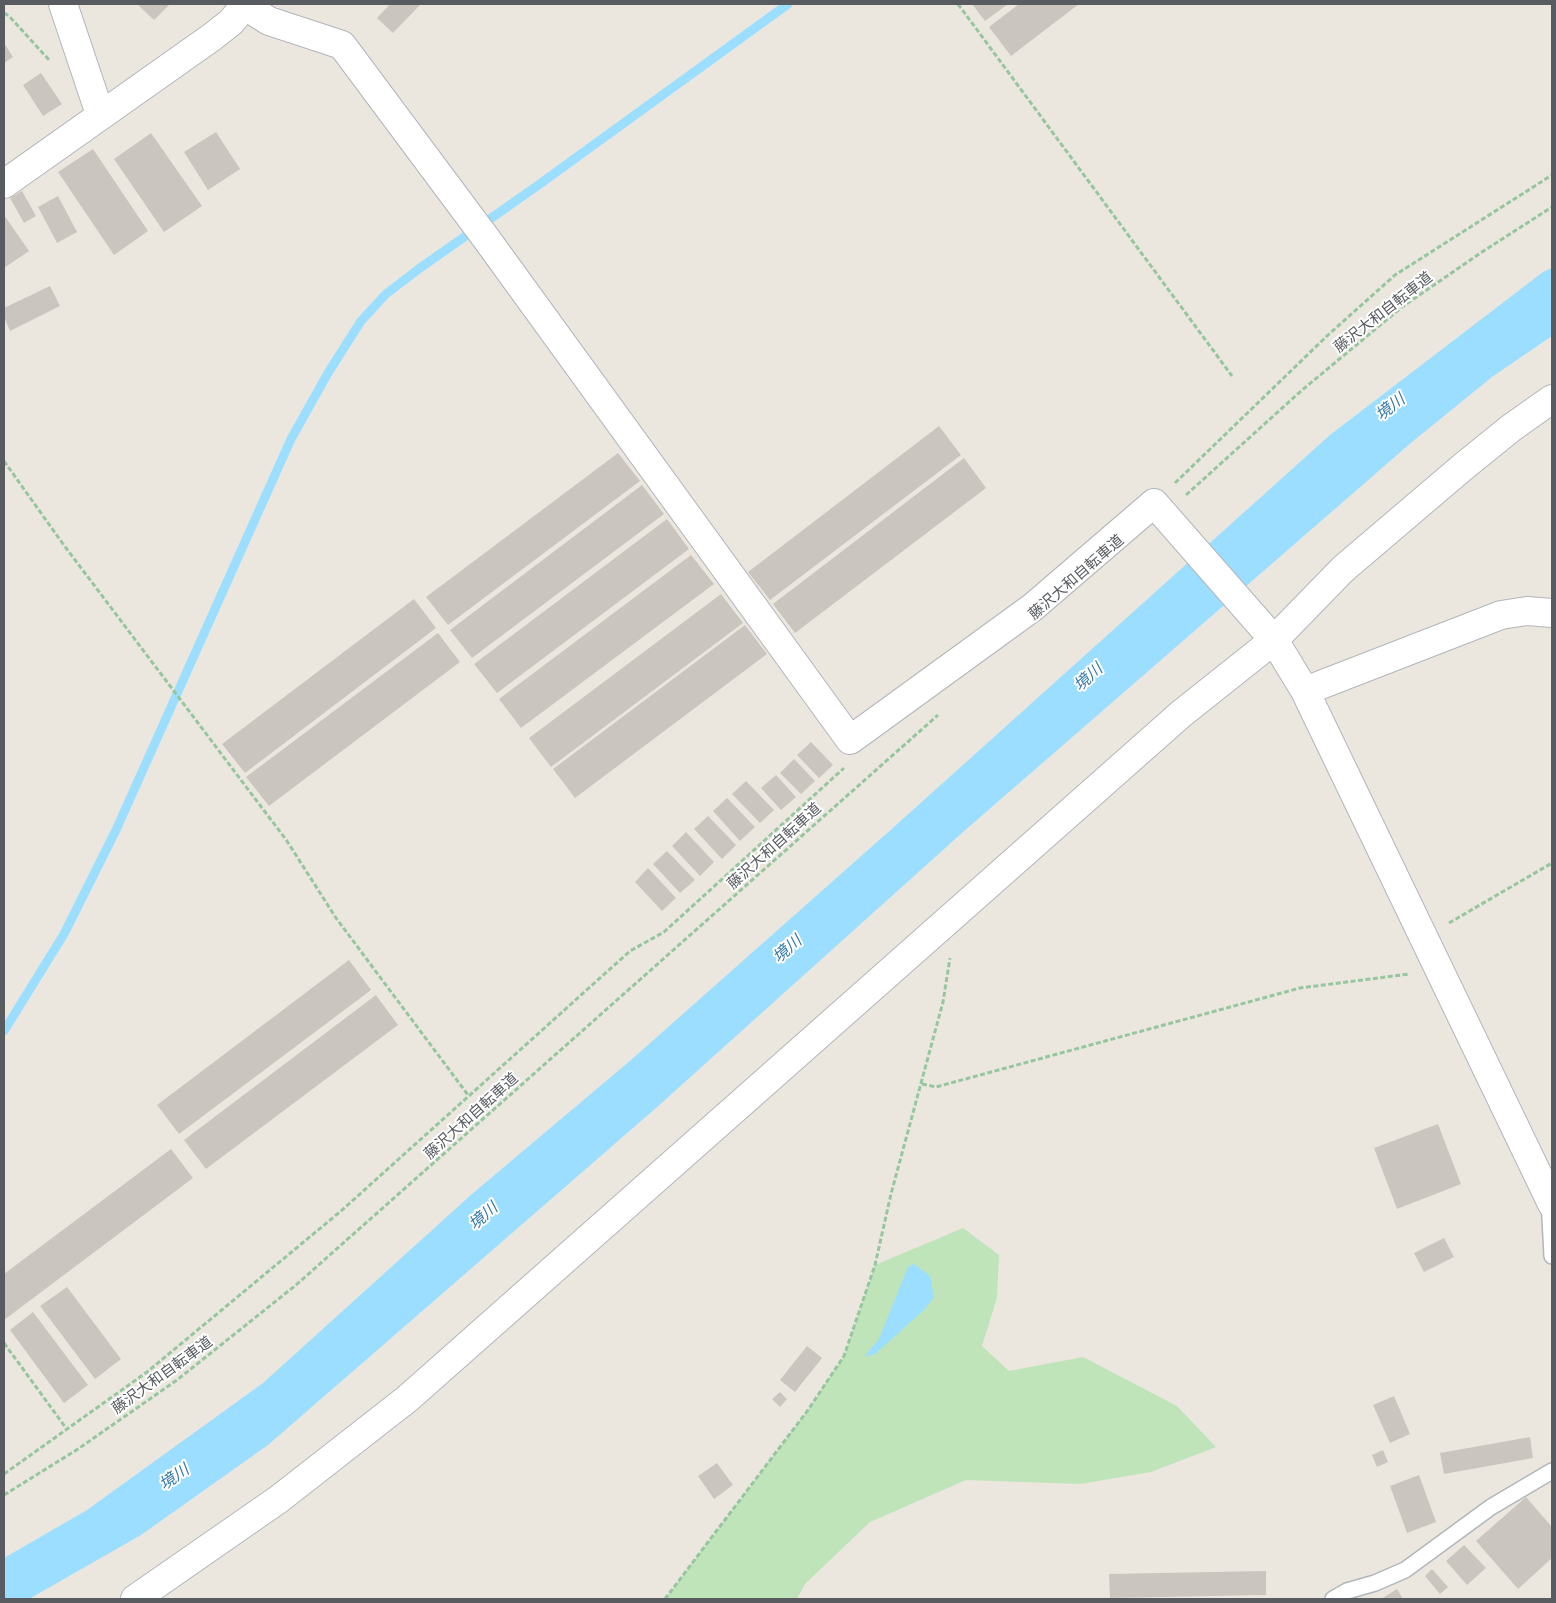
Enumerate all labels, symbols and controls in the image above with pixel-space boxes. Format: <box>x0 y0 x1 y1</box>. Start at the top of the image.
street label: 藤沢大和自転車道 <box>1330 268 1436 356</box>
water label: 境川 <box>1371 390 1409 424</box>
street label: 藤沢大和自転車道 <box>1025 531 1127 623</box>
water label: 境川 <box>1070 659 1106 695</box>
street label: 藤沢大和自転車道 <box>723 799 825 893</box>
water label: 境川 <box>769 931 805 967</box>
street label: 藤沢大和自転車道 <box>420 1069 522 1163</box>
water label: 境川 <box>465 1198 501 1234</box>
street label: 藤沢大和自転車道 <box>108 1332 216 1418</box>
water label: 境川 <box>155 1460 193 1494</box>

